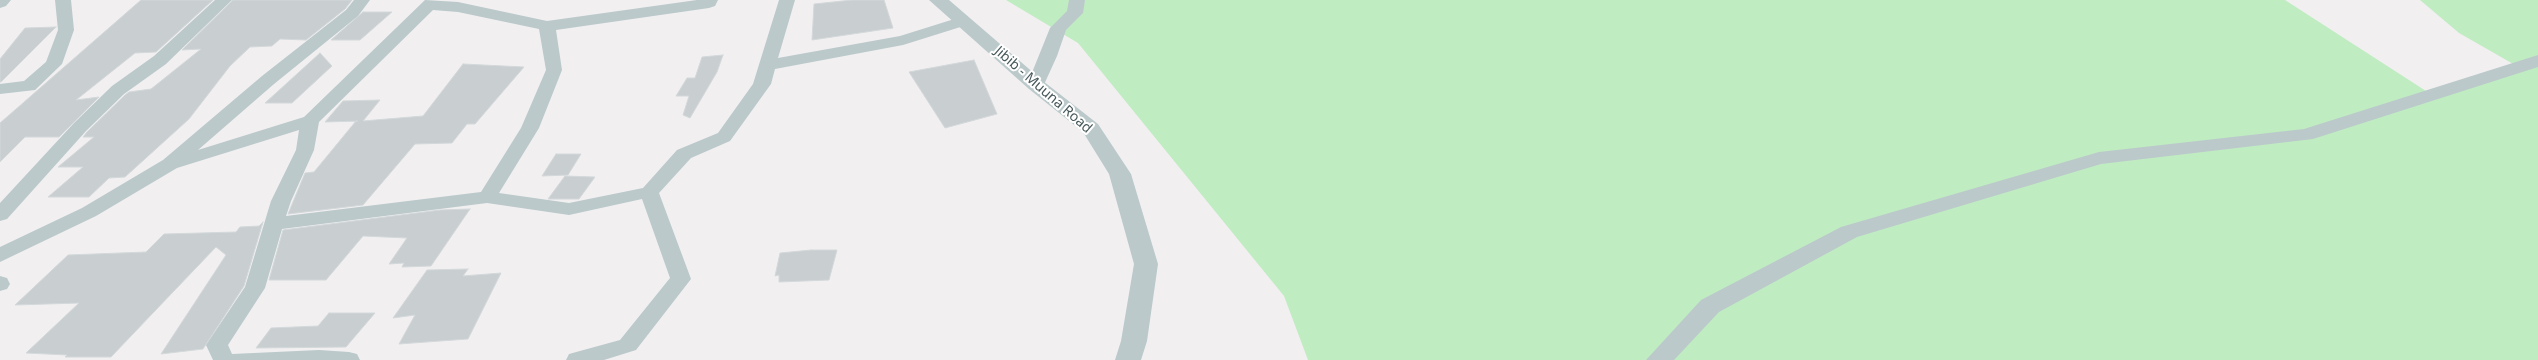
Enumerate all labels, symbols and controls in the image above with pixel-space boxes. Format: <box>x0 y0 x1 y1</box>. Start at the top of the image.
street label: Jibib - Muuna Road <box>991 43 1095 137</box>

